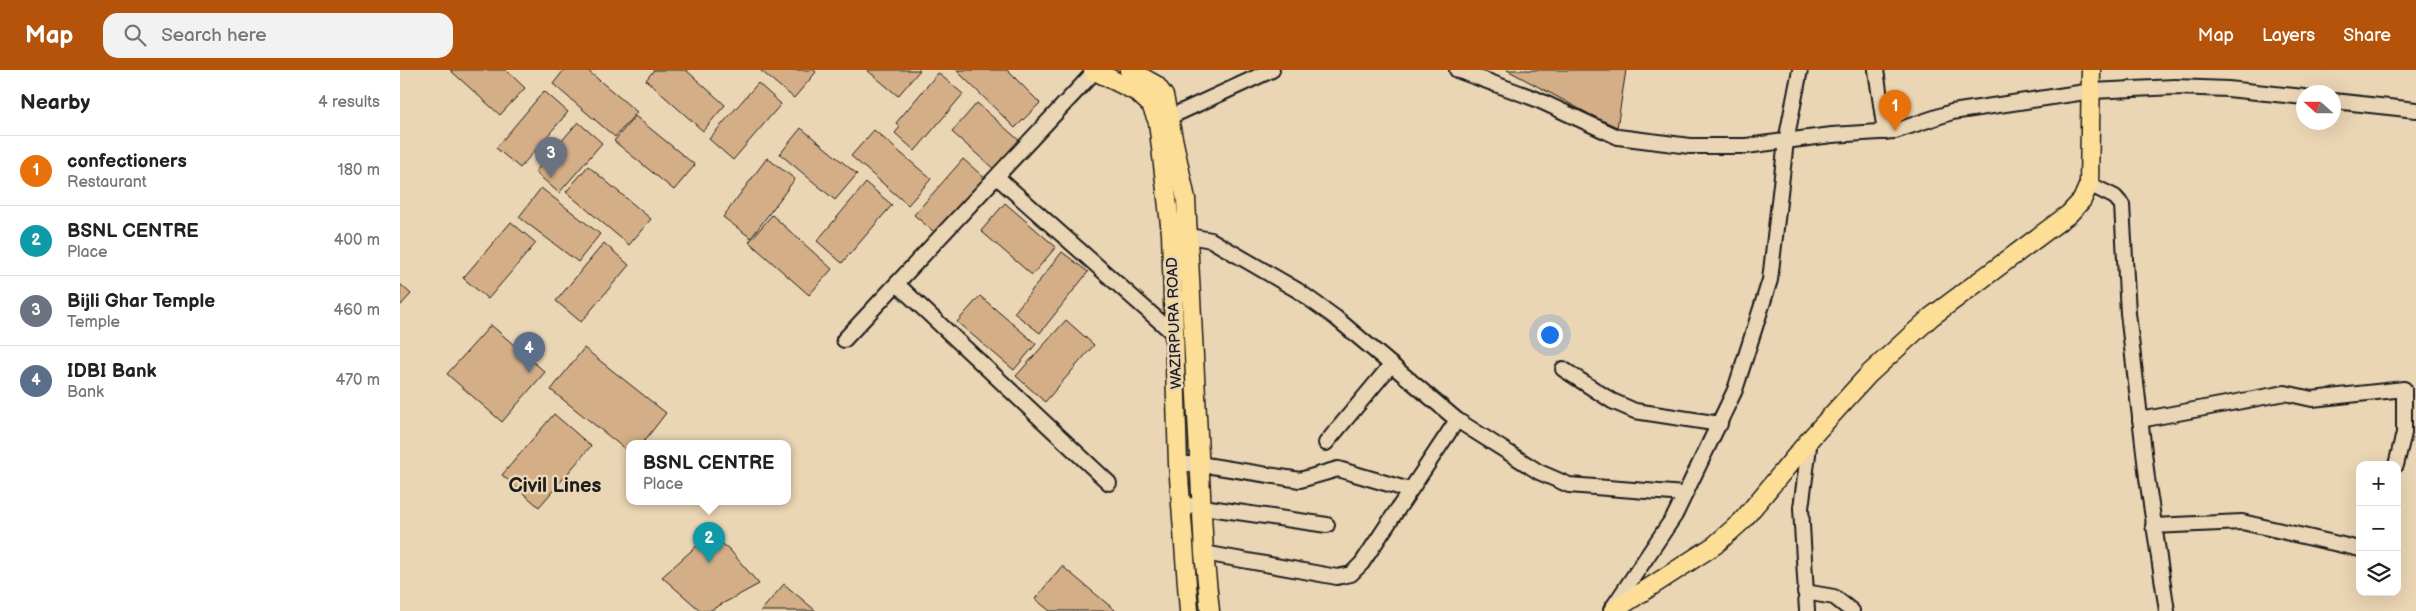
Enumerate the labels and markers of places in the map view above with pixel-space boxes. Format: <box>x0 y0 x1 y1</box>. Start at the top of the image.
pin: 1 <box>1879 90 1911 131</box>
pin: 3 <box>535 137 567 178</box>
pin: 4 <box>513 332 545 373</box>
pin: 2 <box>693 522 725 563</box>

